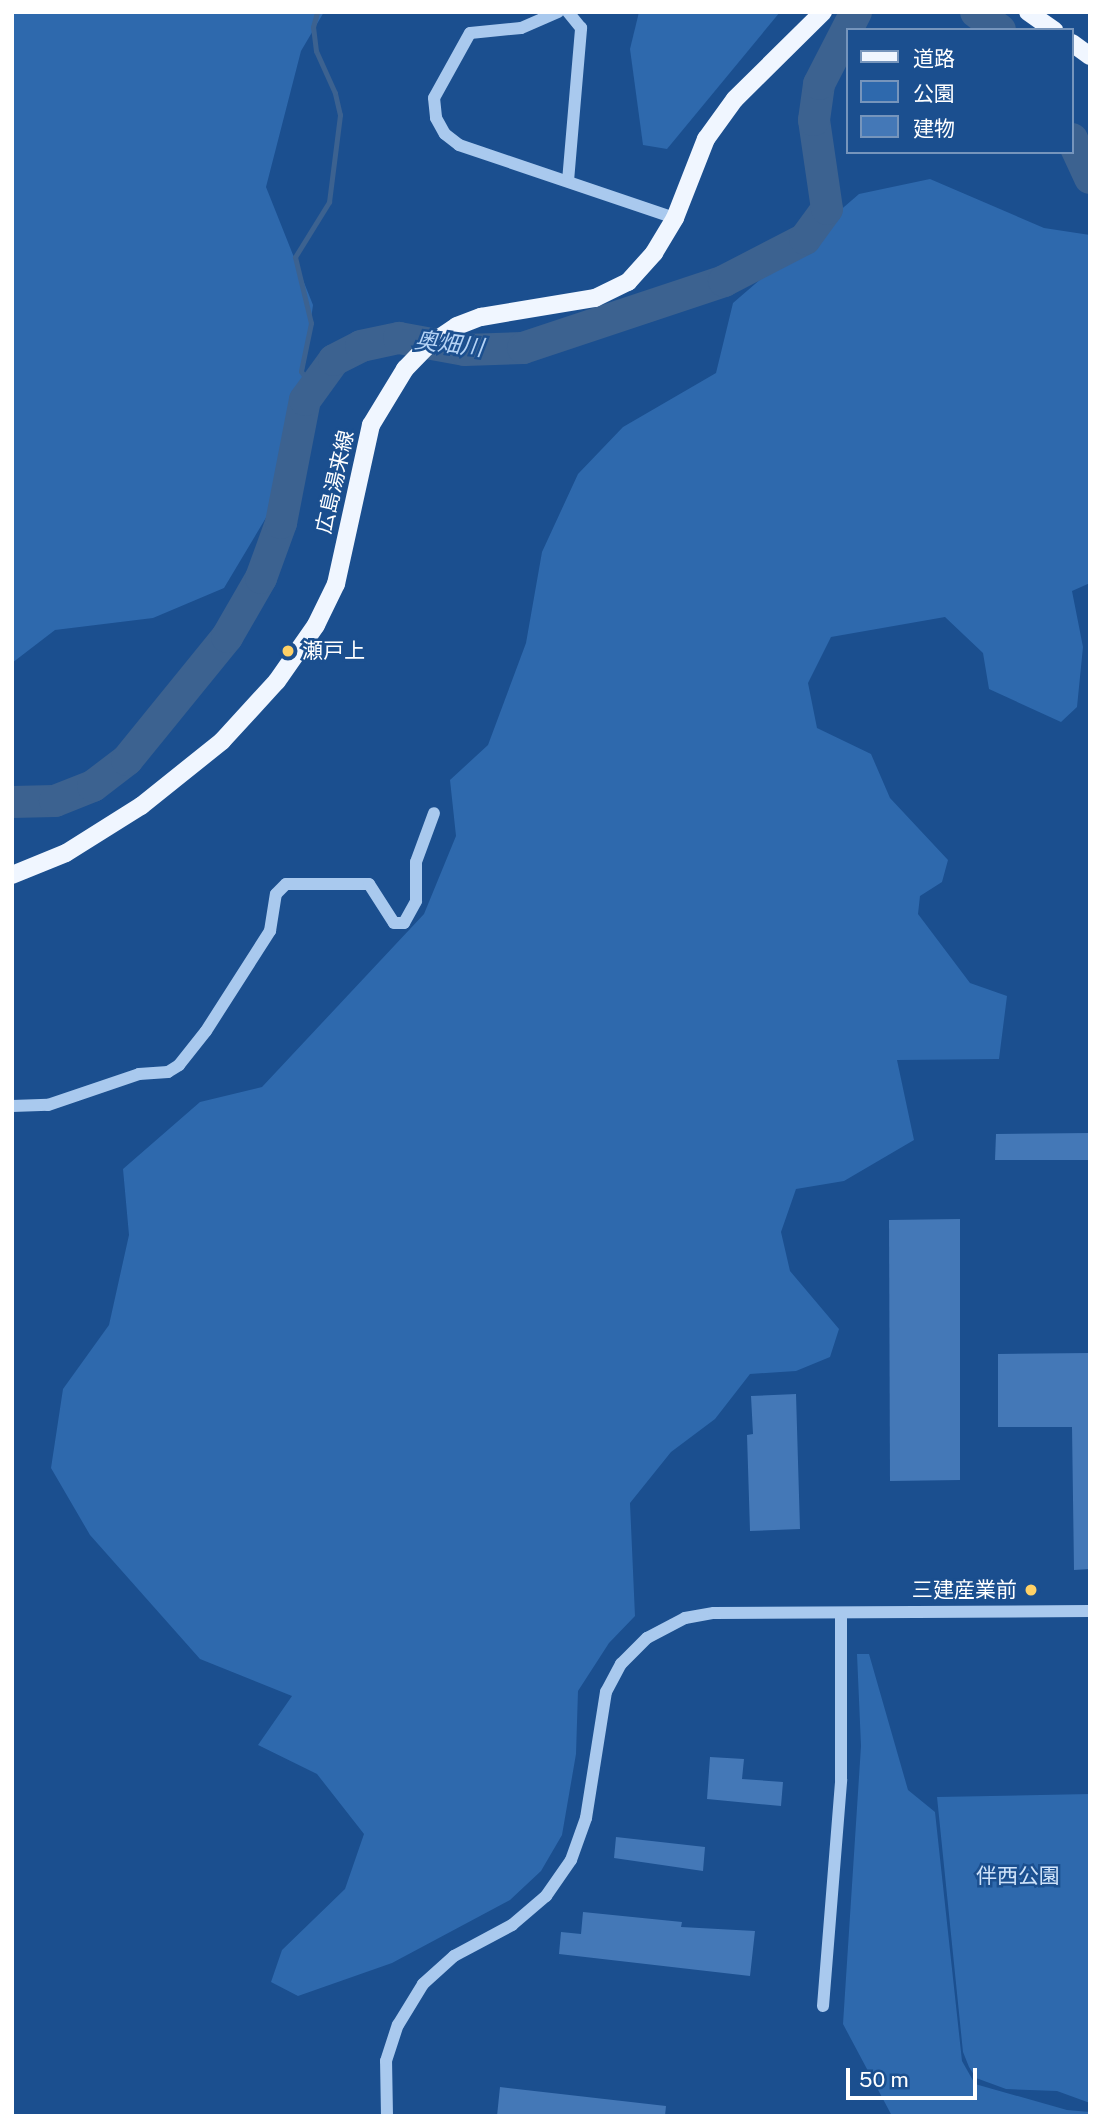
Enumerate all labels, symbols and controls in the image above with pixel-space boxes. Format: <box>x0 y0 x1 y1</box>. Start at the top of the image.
legend <box>846 28 1074 154</box>
text: 道路 <box>913 46 955 71</box>
text: 公園 <box>913 81 955 106</box>
text: 建物 <box>913 116 955 141</box>
water label: 奥畑川 <box>413 326 485 362</box>
street label: 広島湯来線 <box>311 428 359 536</box>
place label: 瀬戸上 <box>302 638 365 664</box>
marker: 瀬戸上 <box>280 643 296 659</box>
place label: 三建産業前 <box>912 1577 1017 1603</box>
marker: 三建産業前 <box>1023 1582 1039 1598</box>
park label: 伴西公園 <box>976 1863 1060 1889</box>
scale bar <box>850 2054 981 2098</box>
text: 50 m <box>859 2067 909 2092</box>

